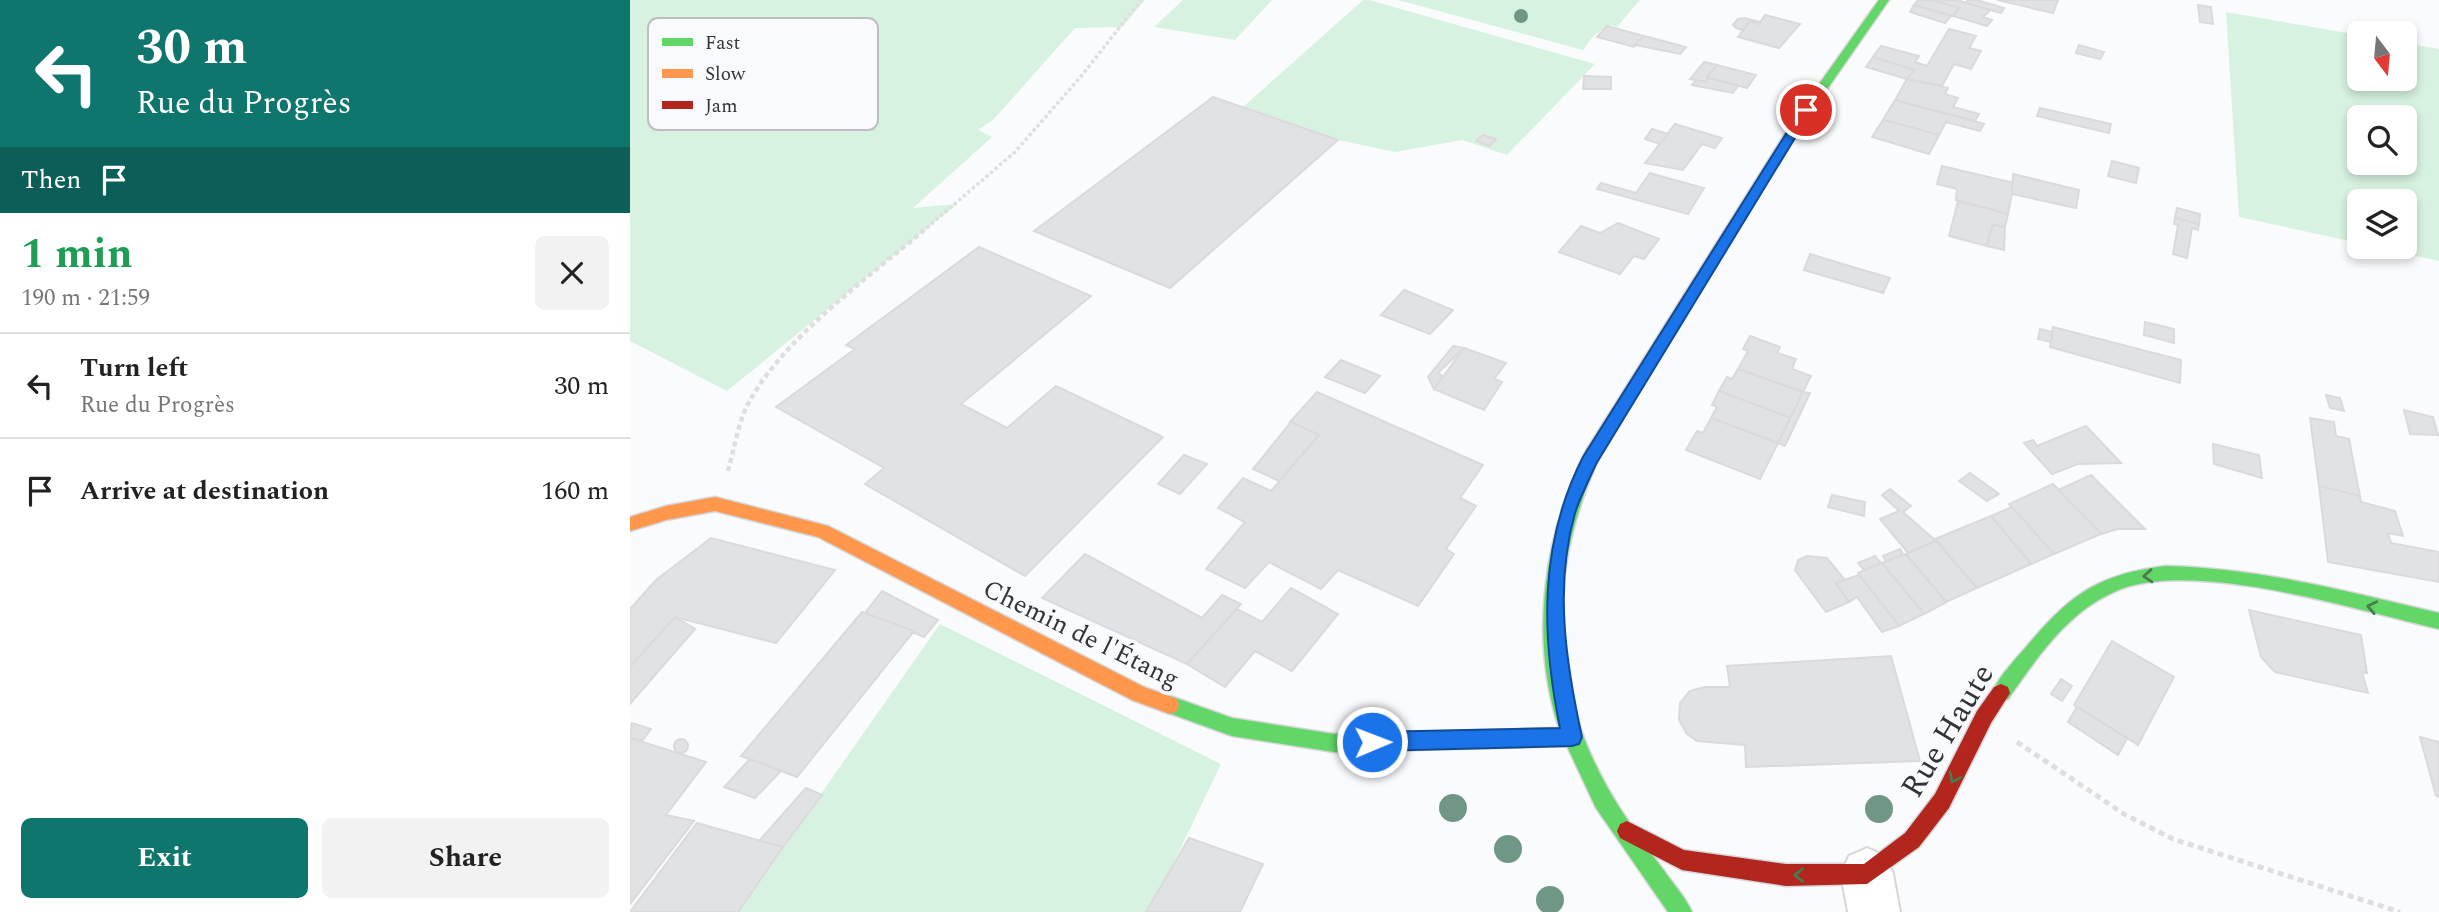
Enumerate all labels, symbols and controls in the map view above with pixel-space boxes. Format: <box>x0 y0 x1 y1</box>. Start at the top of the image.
text: 30 m <box>136 11 247 86</box>
legend <box>648 18 878 130</box>
north arrow <box>2347 21 2417 91</box>
map controls <box>2347 21 2417 259</box>
icon: left <box>21 28 112 119</box>
text: Fast <box>705 29 741 58</box>
text: Slow <box>705 60 746 89</box>
text: Rue du Progrès <box>136 79 352 128</box>
pin <box>1776 80 1836 140</box>
icon: arrive <box>1787 91 1825 129</box>
text: Jam <box>705 92 737 121</box>
button: search <box>2347 105 2417 175</box>
text: Then <box>21 160 81 200</box>
icon: arrive <box>95 161 133 199</box>
button: layers <box>2347 189 2417 259</box>
text: 1 min <box>21 223 133 286</box>
button: close <box>535 236 609 310</box>
text: 190 m · 21:59 <box>21 281 150 316</box>
text: Turn left <box>80 348 188 388</box>
text: 30 m <box>554 366 609 406</box>
icon: left <box>21 367 59 405</box>
text: Rue du Progrès <box>80 388 235 423</box>
text: Arrive at destination <box>80 471 329 511</box>
text: 160 m <box>541 471 609 511</box>
icon: arrive <box>21 472 59 510</box>
one-way arrow <box>2142 568 2153 583</box>
street label: Chemin de l'Étang <box>976 569 1186 699</box>
one-way arrow <box>2366 600 2378 615</box>
street label: Rue Haute <box>1889 655 2007 807</box>
position arrow <box>1335 705 1409 779</box>
one-way arrow <box>1948 771 1962 783</box>
button: Exit <box>21 818 308 898</box>
button: Share <box>322 818 609 898</box>
one-way arrow <box>1793 867 1804 883</box>

